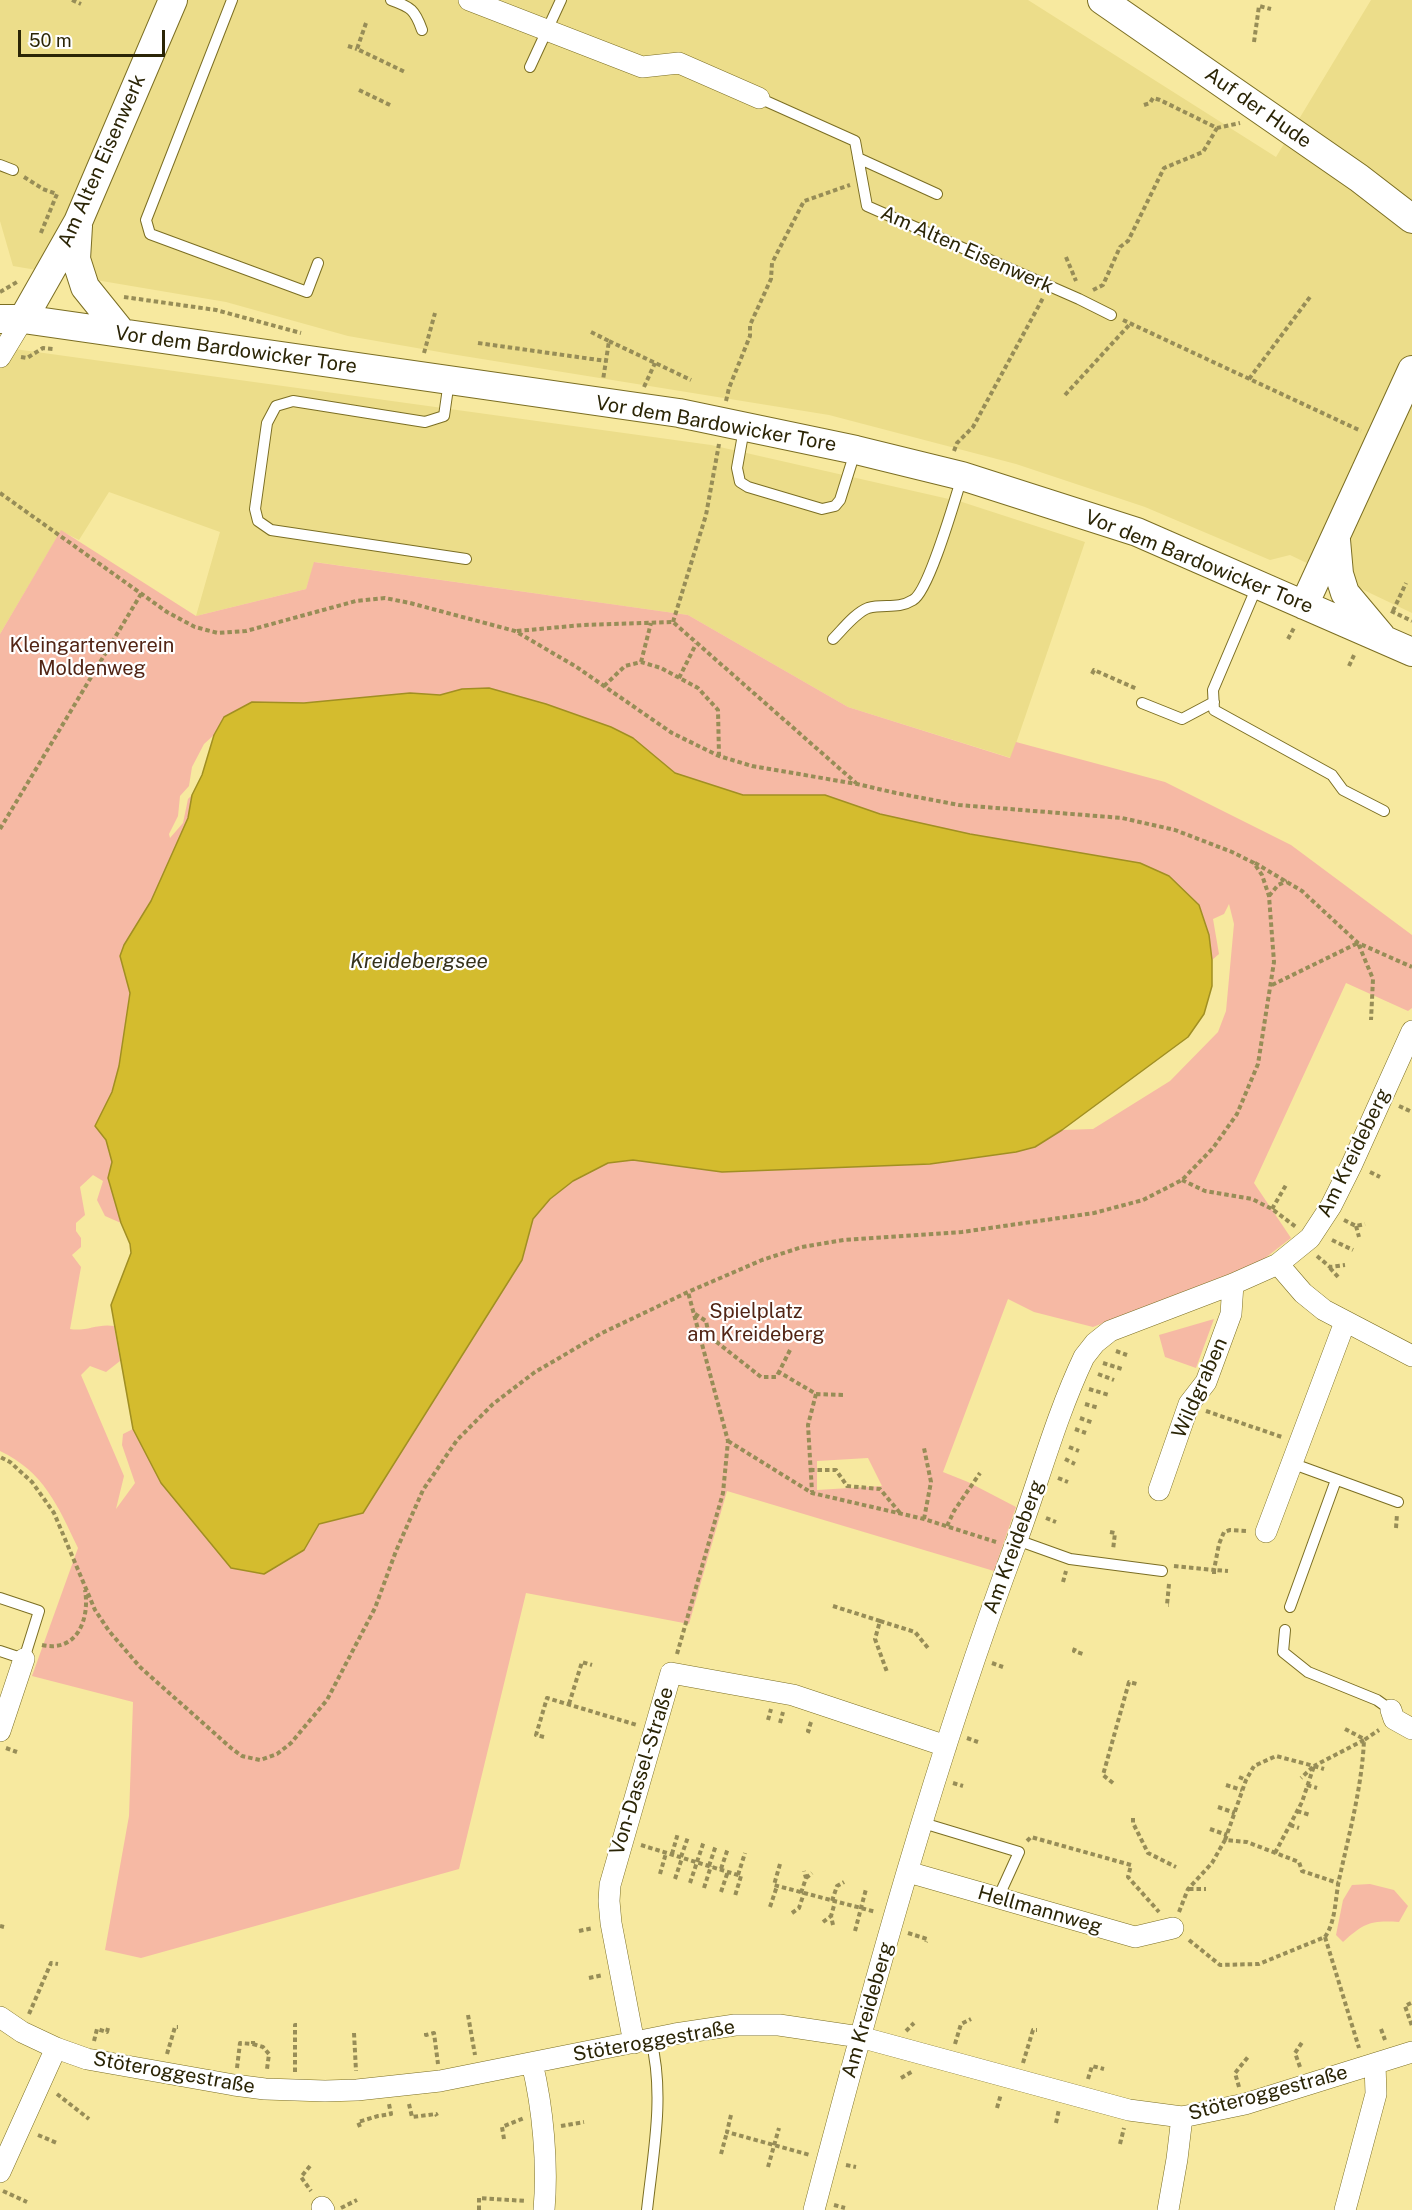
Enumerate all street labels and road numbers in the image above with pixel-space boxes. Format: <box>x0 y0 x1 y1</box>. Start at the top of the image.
street label: Auf der Hude <box>1200 62 1316 154</box>
street label: Am Alten Eisenwerk <box>53 71 151 251</box>
street label: Am Alten Eisenwerk <box>877 201 1057 299</box>
street label: Vor dem Bardowicker Tore <box>114 321 358 379</box>
street label: Vor dem Bardowicker Tore <box>594 391 838 457</box>
street label: Vor dem Bardowicker Tore <box>1081 505 1317 619</box>
street label: Am Kreideberg <box>1312 1085 1396 1221</box>
street label: Wildgraben <box>1167 1334 1233 1442</box>
street label: Am Kreideberg <box>979 1477 1049 1617</box>
street label: Von-Dassel-Straße <box>605 1684 679 1858</box>
street label: Hellmannweg <box>975 1881 1105 1939</box>
street label: Am Kreideberg <box>837 1939 899 2081</box>
street label: Stöteroggestraße <box>571 2015 737 2067</box>
street label: Stöteroggestraße <box>91 2047 257 2099</box>
street label: Stöteroggestraße <box>1186 2060 1350 2126</box>

